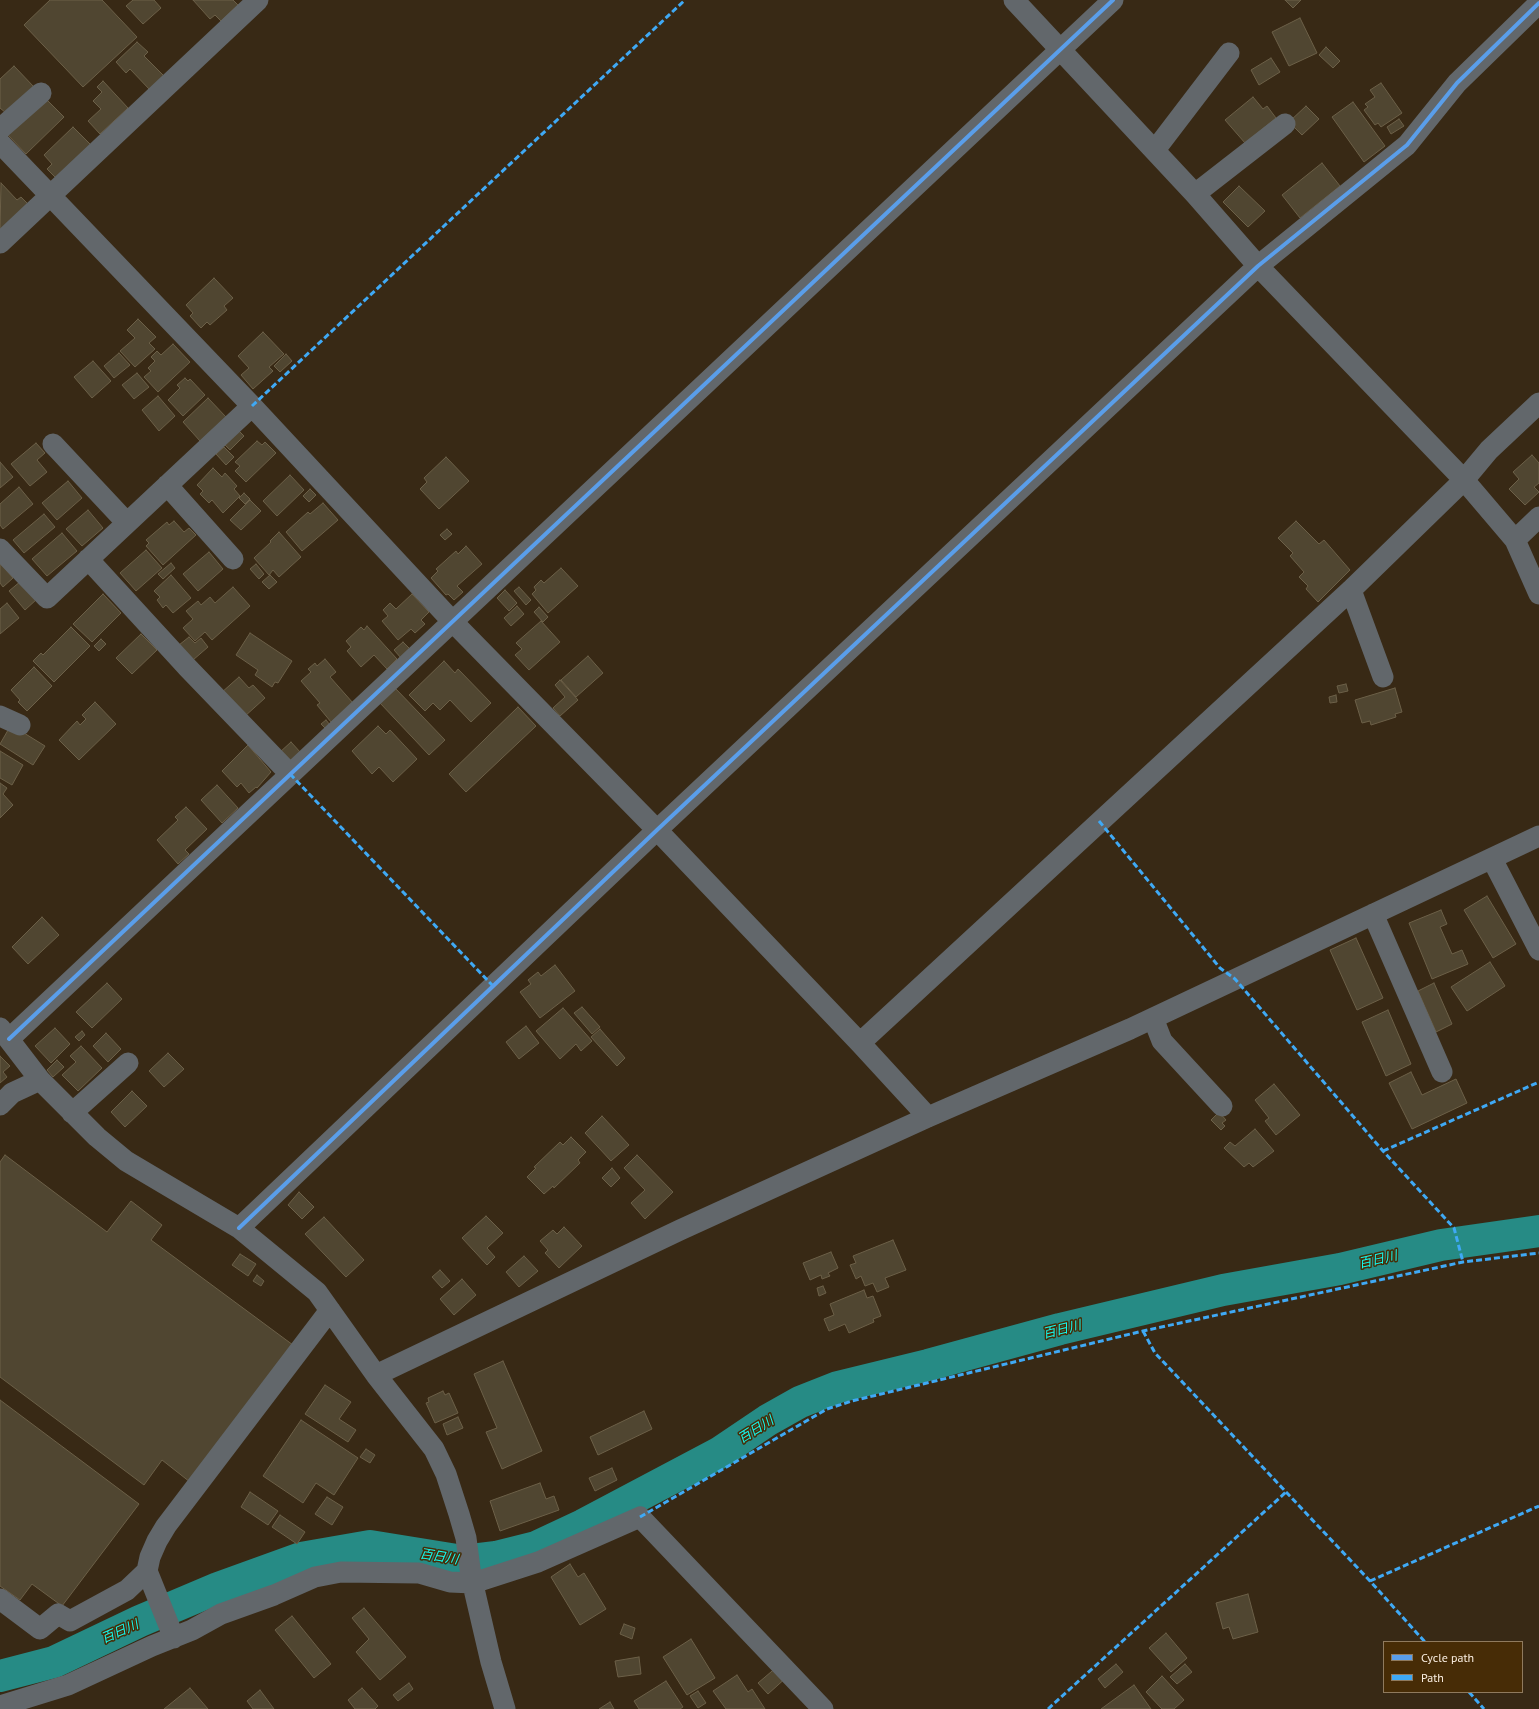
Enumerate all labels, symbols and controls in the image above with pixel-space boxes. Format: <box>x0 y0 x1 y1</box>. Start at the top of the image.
water label: 百日川 <box>1357 1248 1399 1272</box>
water label: 百日川 <box>1041 1318 1083 1342</box>
water label: 百日川 <box>735 1413 777 1447</box>
water label: 百日川 <box>419 1546 459 1568</box>
water label: 百日川 <box>99 1617 141 1647</box>
legend <box>1383 1641 1523 1693</box>
text: Cycle path <box>1421 1650 1474 1665</box>
text: Path <box>1421 1670 1444 1685</box>

